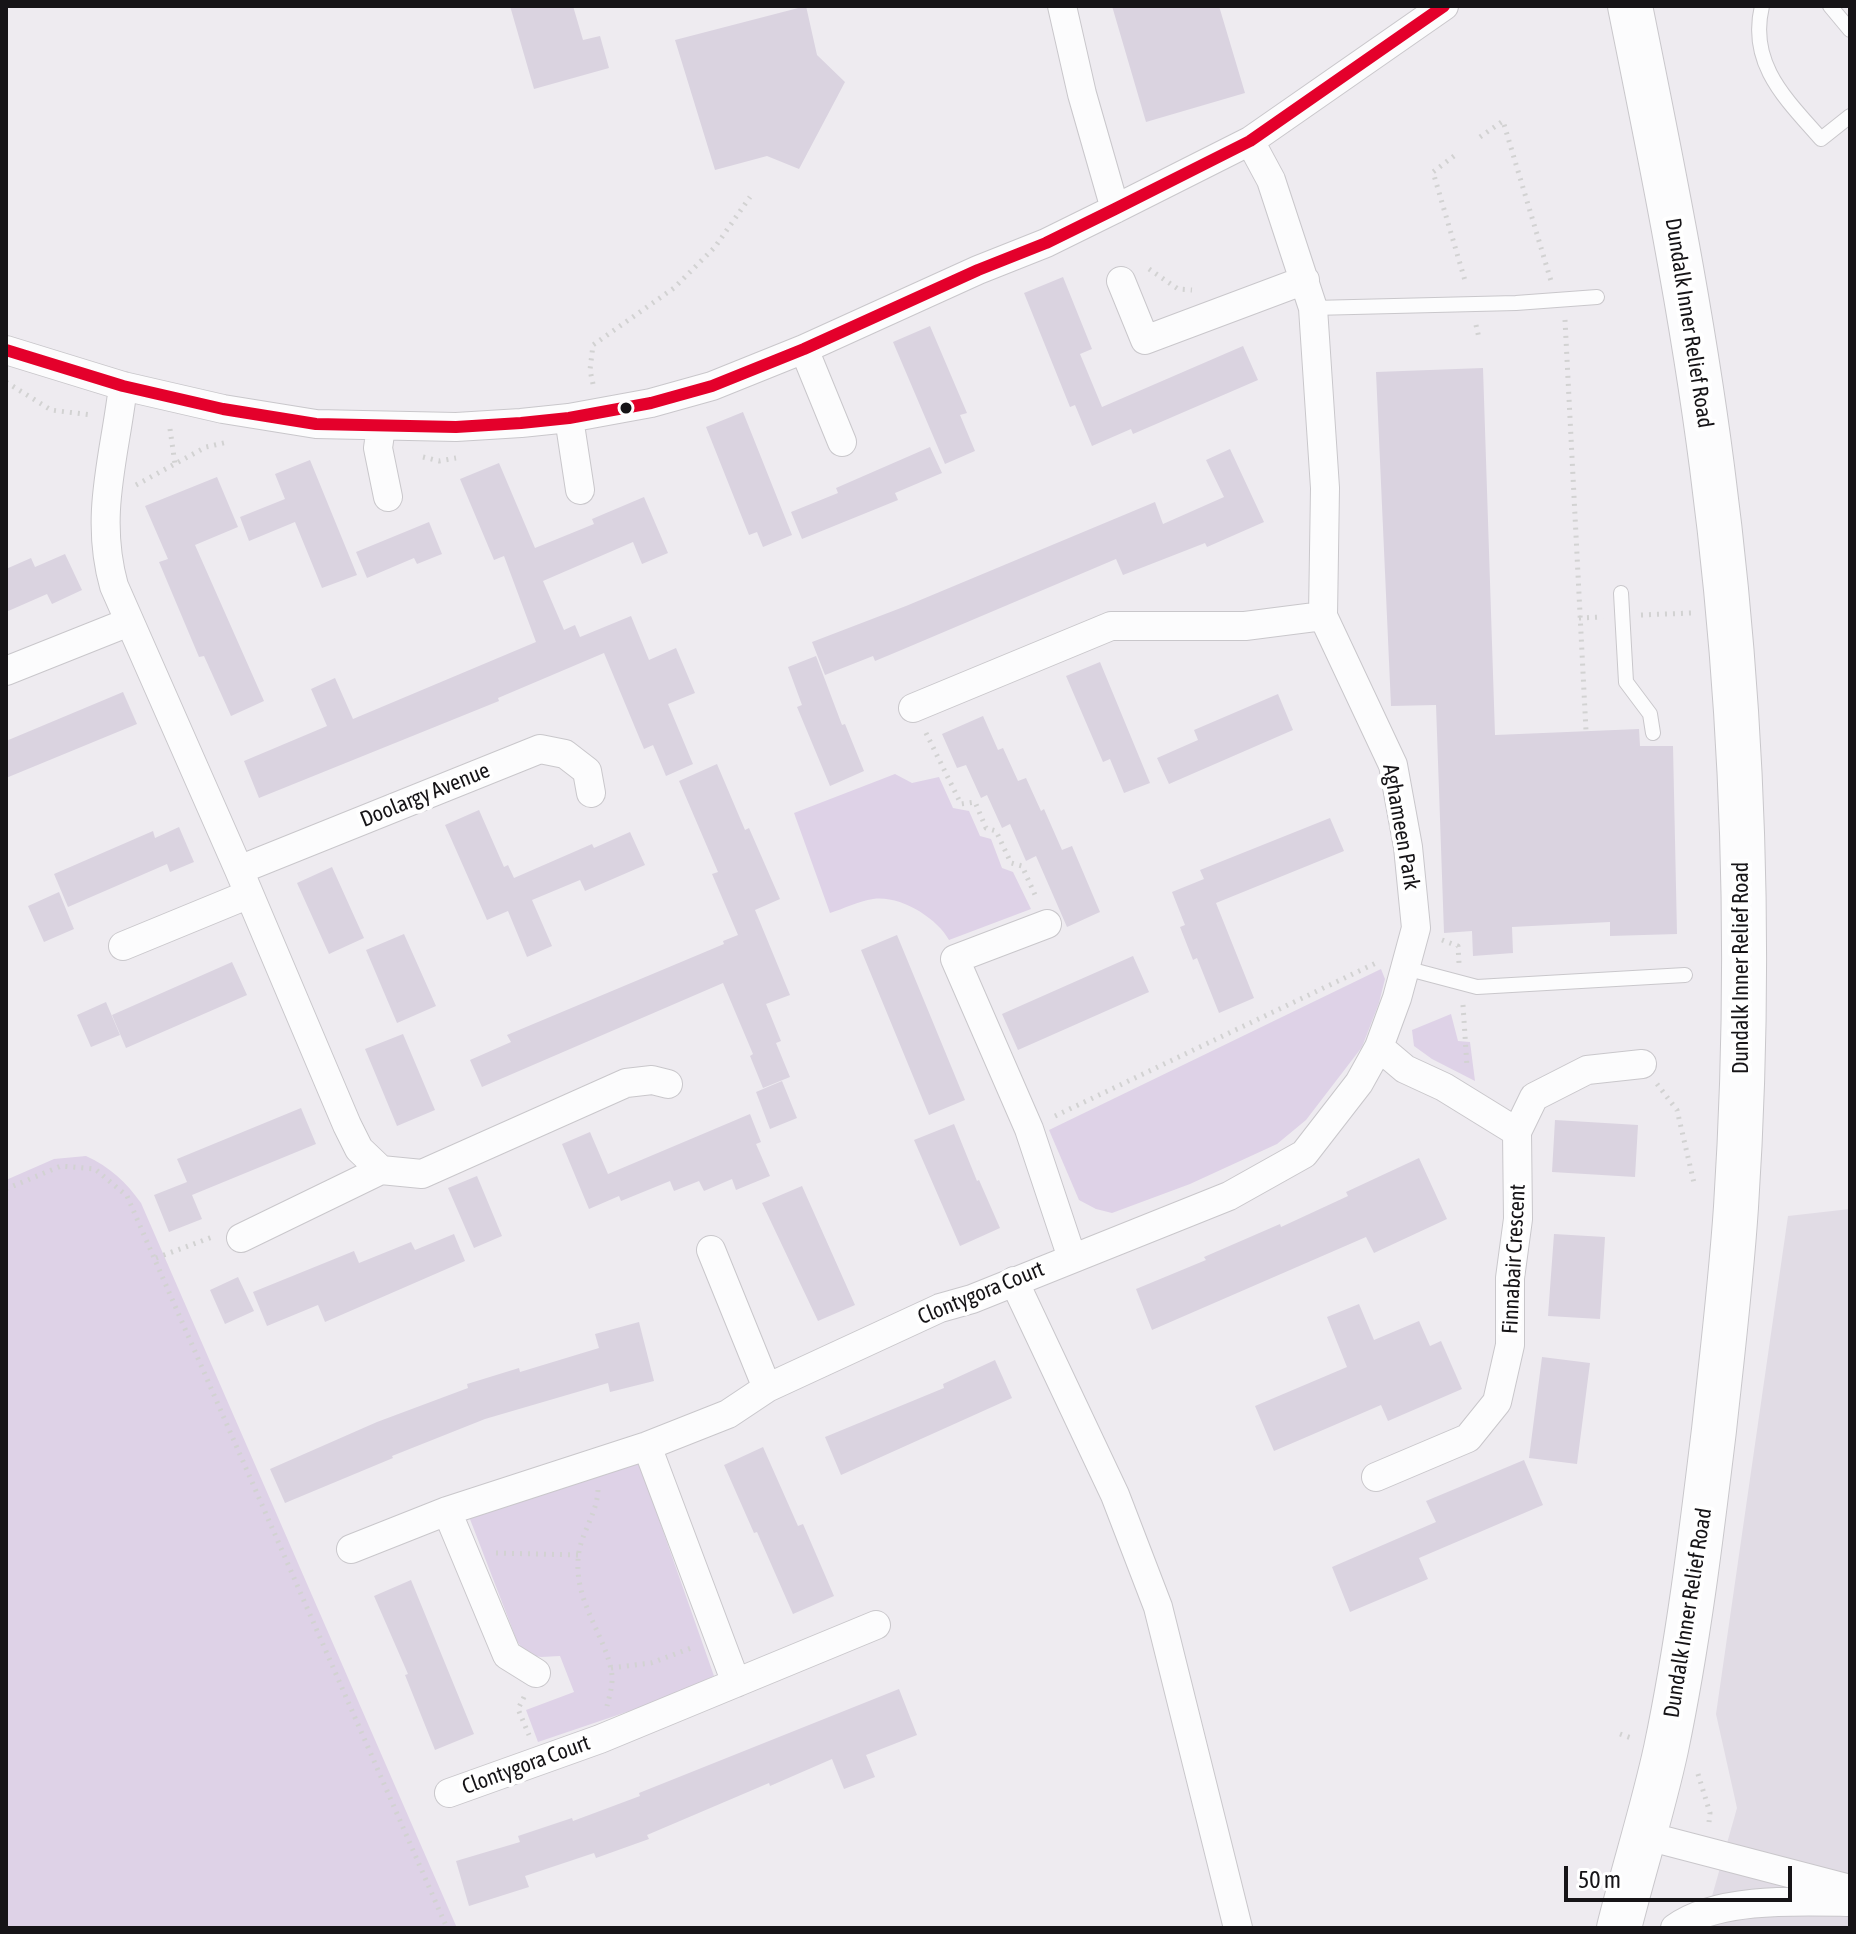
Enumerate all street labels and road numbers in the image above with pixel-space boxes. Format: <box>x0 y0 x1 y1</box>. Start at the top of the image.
street label: Dundalk Inner Relief Road <box>1659 216 1719 430</box>
street label: Doolargy Avenue <box>356 757 494 833</box>
street label: Aghameen Park <box>1377 762 1425 892</box>
street label: Dundalk Inner Relief Road <box>1728 862 1754 1074</box>
street label: Finnabair Crescent <box>1497 1183 1531 1335</box>
street label: Clontygora Court <box>914 1256 1048 1330</box>
street label: Dundalk Inner Relief Road <box>1658 1506 1718 1720</box>
street label: Clontygora Court <box>459 1730 593 1800</box>

